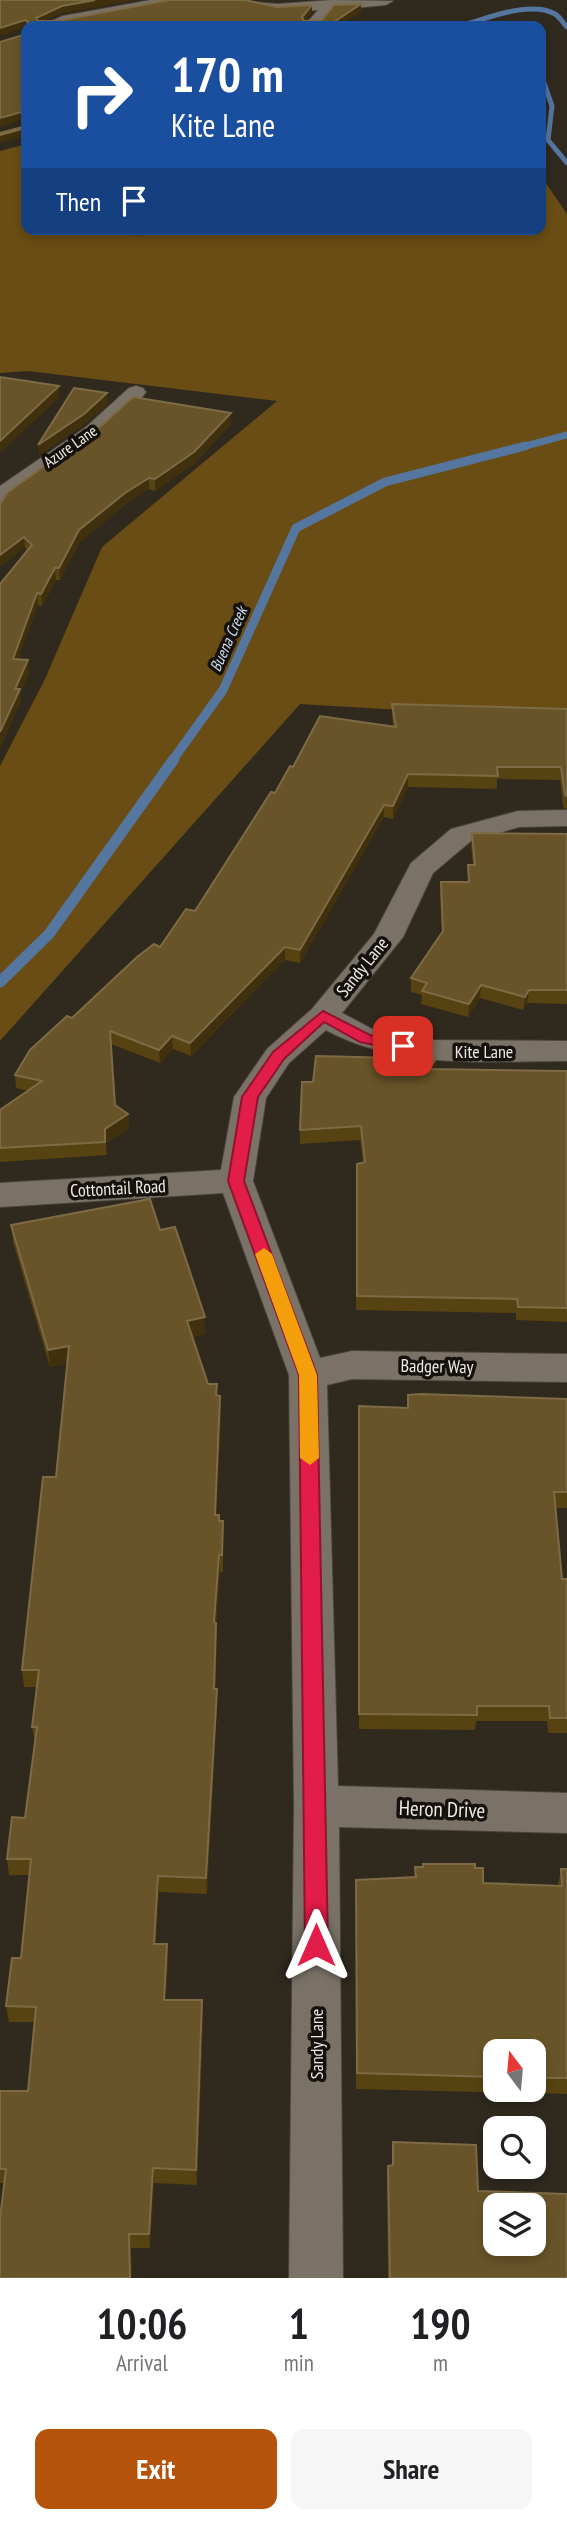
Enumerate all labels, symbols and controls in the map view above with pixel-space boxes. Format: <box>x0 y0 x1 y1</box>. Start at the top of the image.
text: 170 m <box>171 42 284 106</box>
icon: right <box>56 49 147 140</box>
text: Kite Lane <box>171 104 275 146</box>
icon: arrive <box>115 182 153 220</box>
text: Then <box>56 185 101 218</box>
street label: Azure Lane <box>39 420 101 472</box>
water label: Buena Creek <box>205 602 252 674</box>
street label: Sandy Lane <box>331 932 393 1002</box>
pin <box>373 1016 433 1076</box>
icon: arrive <box>384 1027 422 1065</box>
street label: Kite Lane <box>455 1040 513 1063</box>
street label: Cottontail Road <box>70 1174 166 1202</box>
street label: Badger Way <box>401 1354 474 1378</box>
street label: Heron Drive <box>398 1794 486 1824</box>
position arrow <box>279 1908 353 1982</box>
street label: Sandy Lane <box>305 2009 328 2079</box>
north arrow <box>483 2039 546 2102</box>
map controls <box>483 2039 546 2256</box>
button: search <box>483 2116 546 2179</box>
button: layers <box>483 2193 546 2256</box>
text: 10:06 <box>96 2296 187 2351</box>
text: 1 <box>289 2296 309 2351</box>
text: 190 <box>410 2296 471 2351</box>
text: Arrival <box>116 2348 168 2377</box>
text: min <box>284 2348 314 2377</box>
text: m <box>433 2348 448 2377</box>
button: Exit <box>35 2429 277 2509</box>
button: Share <box>291 2429 532 2509</box>

